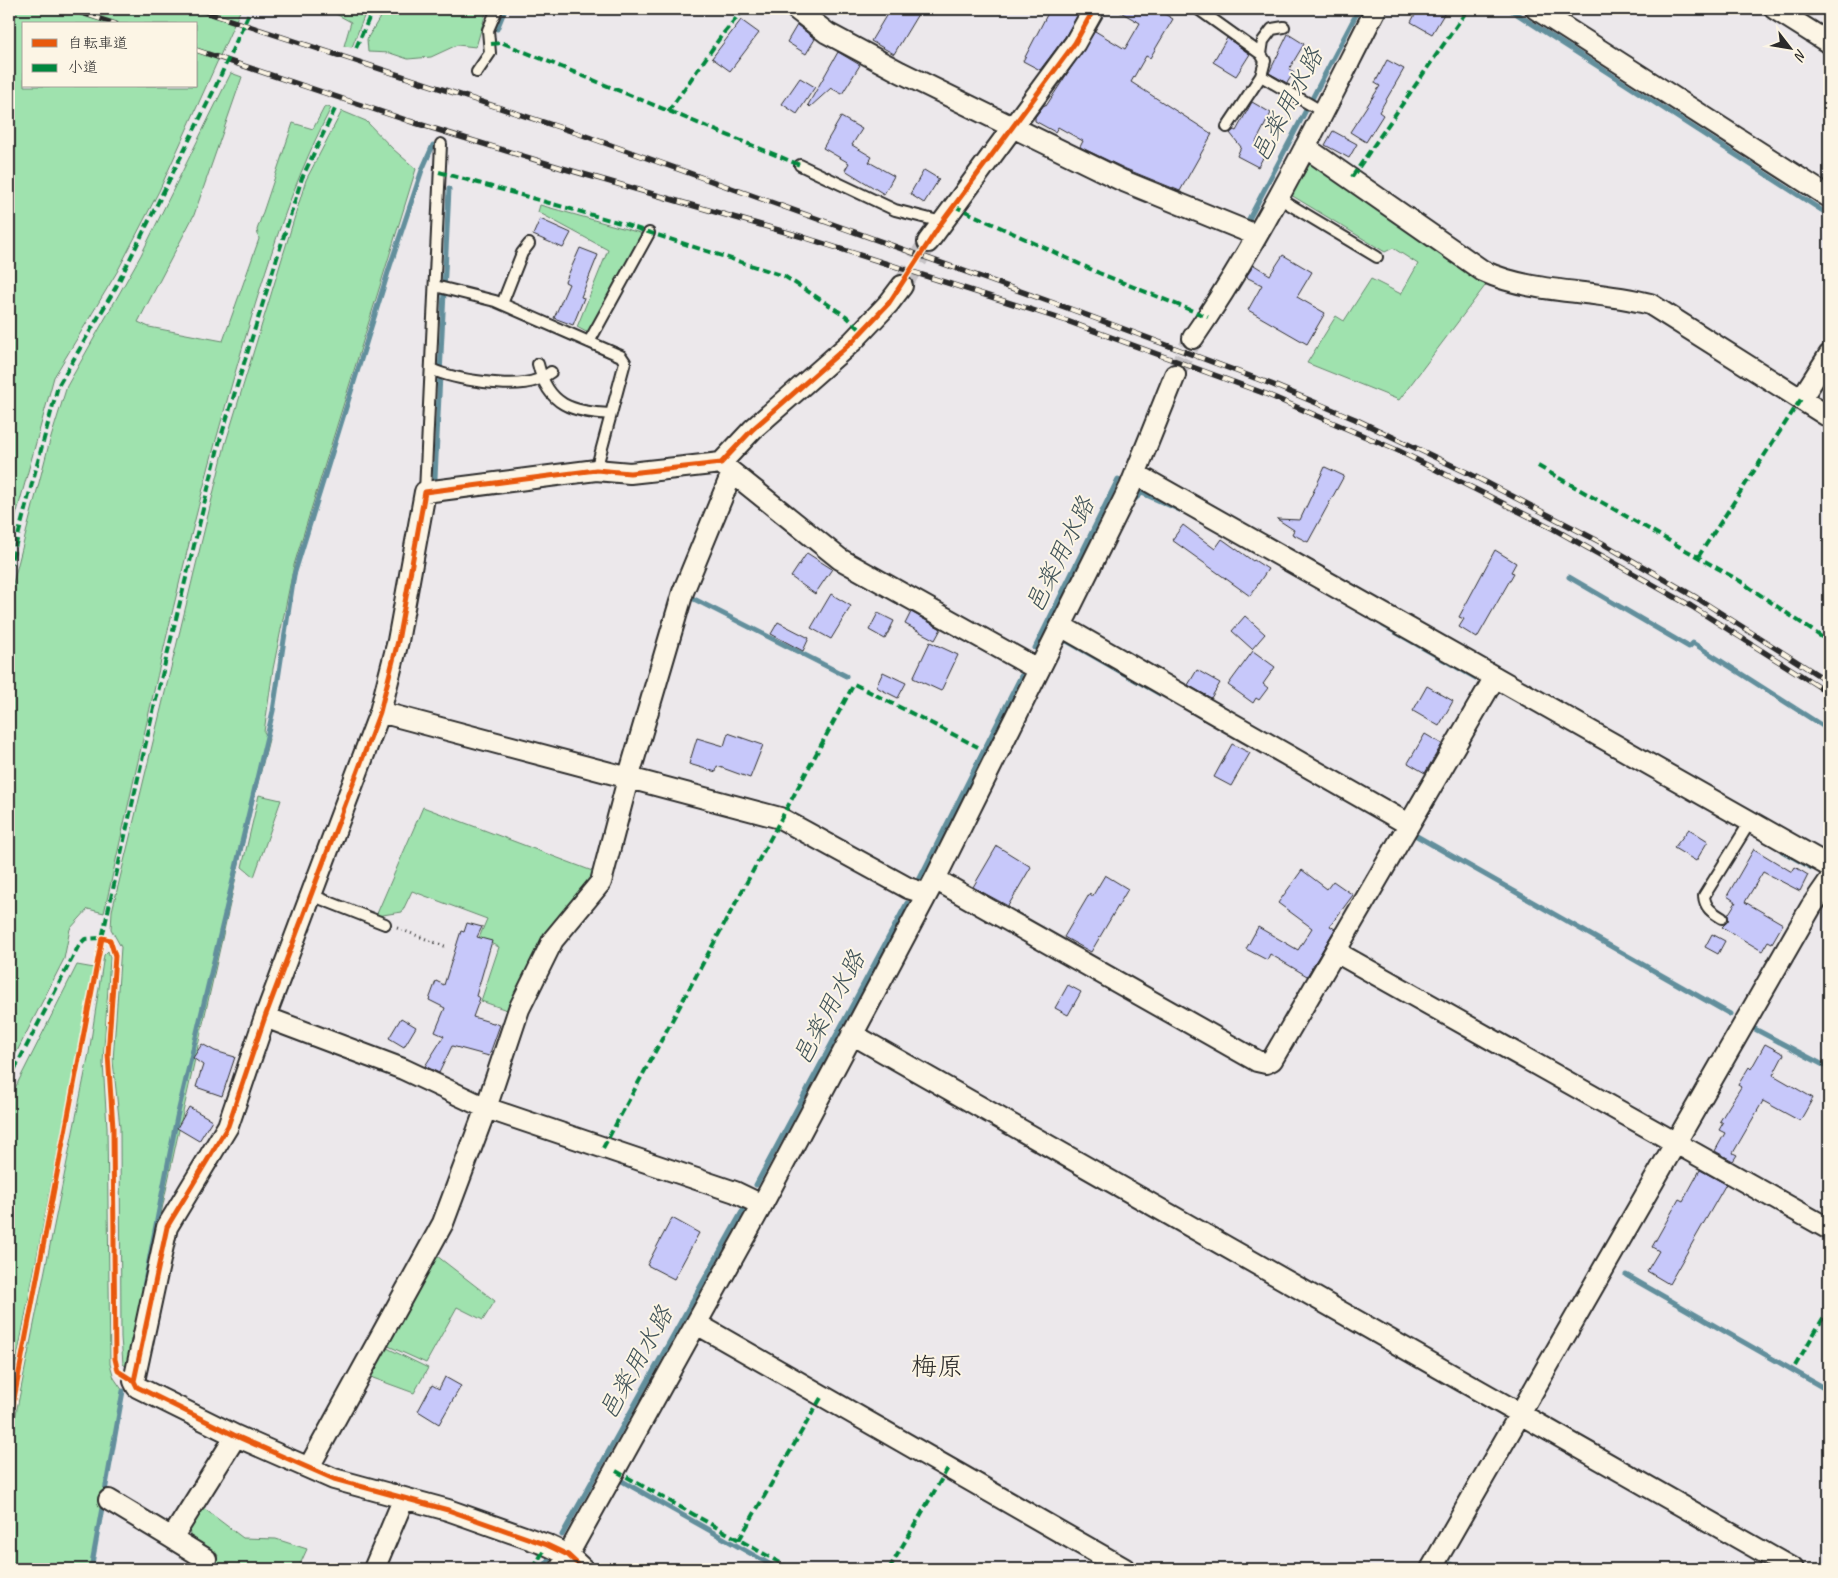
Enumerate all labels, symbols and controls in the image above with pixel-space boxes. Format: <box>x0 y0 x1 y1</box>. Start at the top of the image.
legend <box>22 22 198 88</box>
north arrow <box>1766 22 1816 72</box>
text: 自転車道 <box>68 34 128 53</box>
water label: 邑楽用水路 <box>1244 41 1331 168</box>
text: N <box>1790 46 1810 65</box>
text: 小道 <box>68 58 98 77</box>
water label: 邑楽用水路 <box>1018 490 1103 618</box>
water label: 邑楽用水路 <box>786 944 873 1071</box>
water label: 邑楽用水路 <box>592 1299 681 1425</box>
district label: 梅原 <box>911 1350 963 1383</box>

